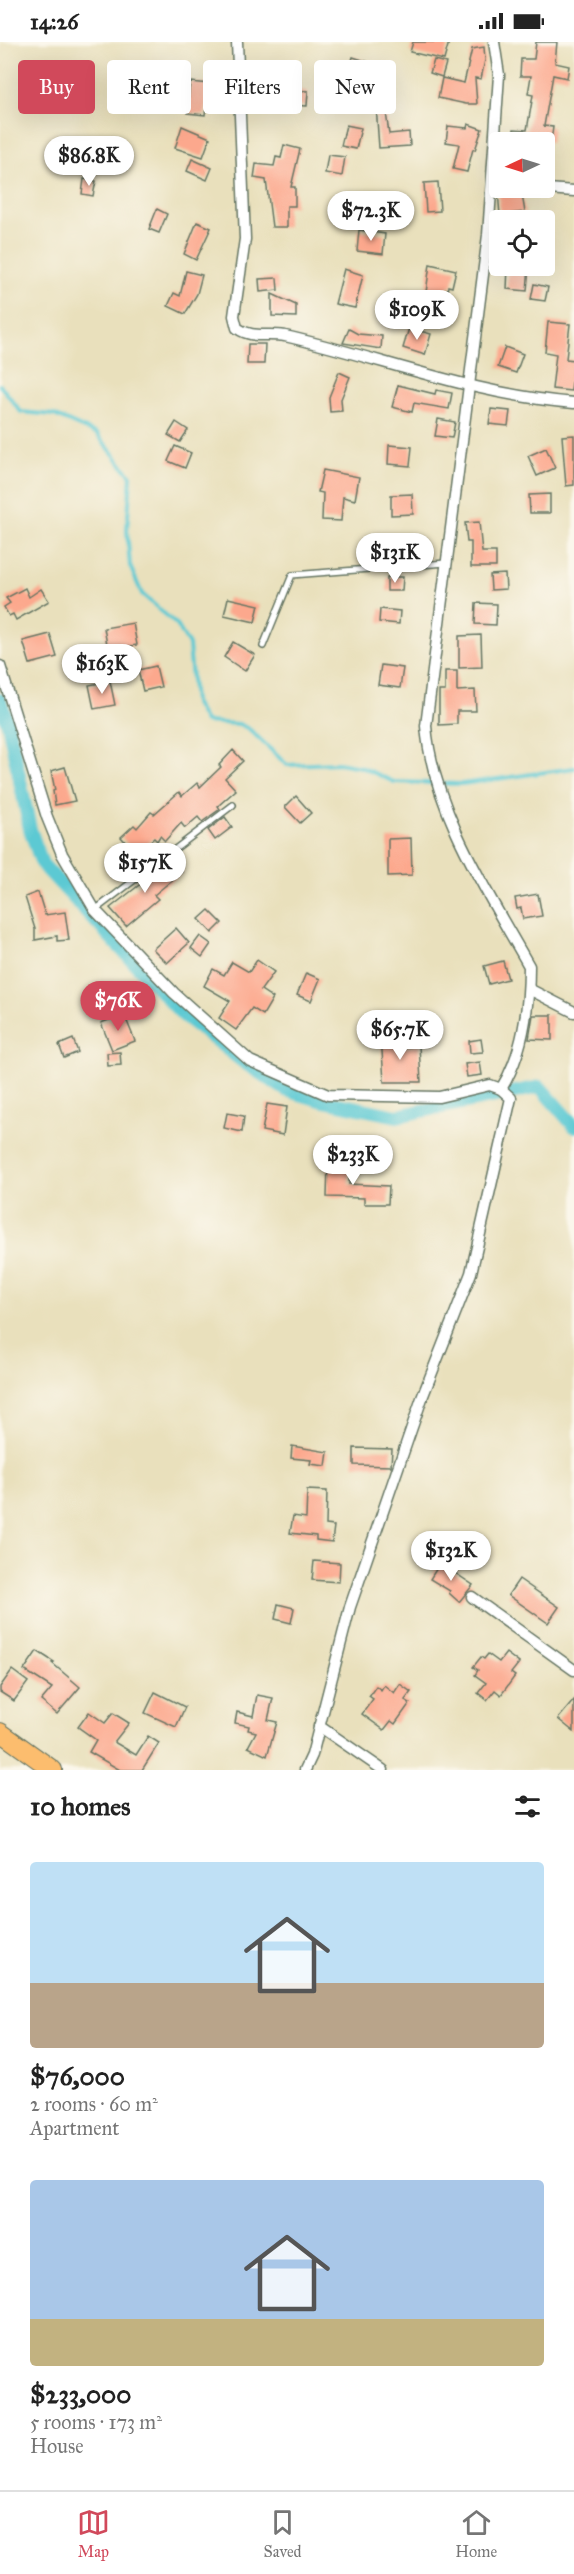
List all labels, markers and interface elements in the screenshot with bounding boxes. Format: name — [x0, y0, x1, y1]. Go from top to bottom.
text: 14:26 — [30, 8, 79, 35]
chip: Buy — [18, 60, 95, 114]
chip: Rent — [107, 60, 191, 114]
chip: Filters — [203, 60, 302, 114]
chip: New — [314, 60, 396, 114]
north arrow — [489, 132, 555, 198]
map controls — [489, 132, 555, 276]
pin: $86.8K — [40, 136, 138, 187]
text: $86.8K — [58, 143, 120, 167]
pin: $72.3K — [322, 191, 420, 242]
text: $72.3K — [341, 198, 401, 222]
button: locate — [489, 210, 555, 276]
pin: $109K — [375, 290, 459, 341]
text: $109K — [389, 297, 445, 321]
pin: $131K — [353, 533, 437, 584]
text: $131K — [370, 540, 420, 564]
pin: $163K — [60, 644, 144, 695]
text: $163K — [76, 651, 128, 675]
pin: $157K — [103, 843, 187, 894]
text: $157K — [118, 850, 172, 874]
pin: $76K — [82, 981, 154, 1032]
text: $76K — [94, 988, 142, 1012]
pin: $65.7K — [351, 1010, 449, 1061]
text: $65.7K — [371, 1017, 429, 1041]
pin: $233K — [311, 1135, 395, 1186]
text: $233K — [327, 1142, 379, 1166]
pin: $132K — [409, 1531, 493, 1582]
text: $132K — [425, 1538, 477, 1562]
text: 10 homes — [30, 1790, 131, 1822]
icon: filters — [511, 1790, 544, 1823]
icon: home — [233, 1901, 341, 2009]
text: $76,000 — [30, 2060, 125, 2092]
text: 2 rooms · 60 m² — [30, 2092, 158, 2116]
text: Apartment — [30, 2116, 119, 2140]
icon: home — [233, 2219, 341, 2327]
text: $233,000 — [30, 2378, 131, 2410]
text: 5 rooms · 173 m² — [30, 2410, 162, 2434]
text: House — [30, 2434, 84, 2458]
tab: Map — [77, 2506, 110, 2561]
tab: Saved — [264, 2506, 302, 2561]
tab: Home — [455, 2506, 497, 2561]

